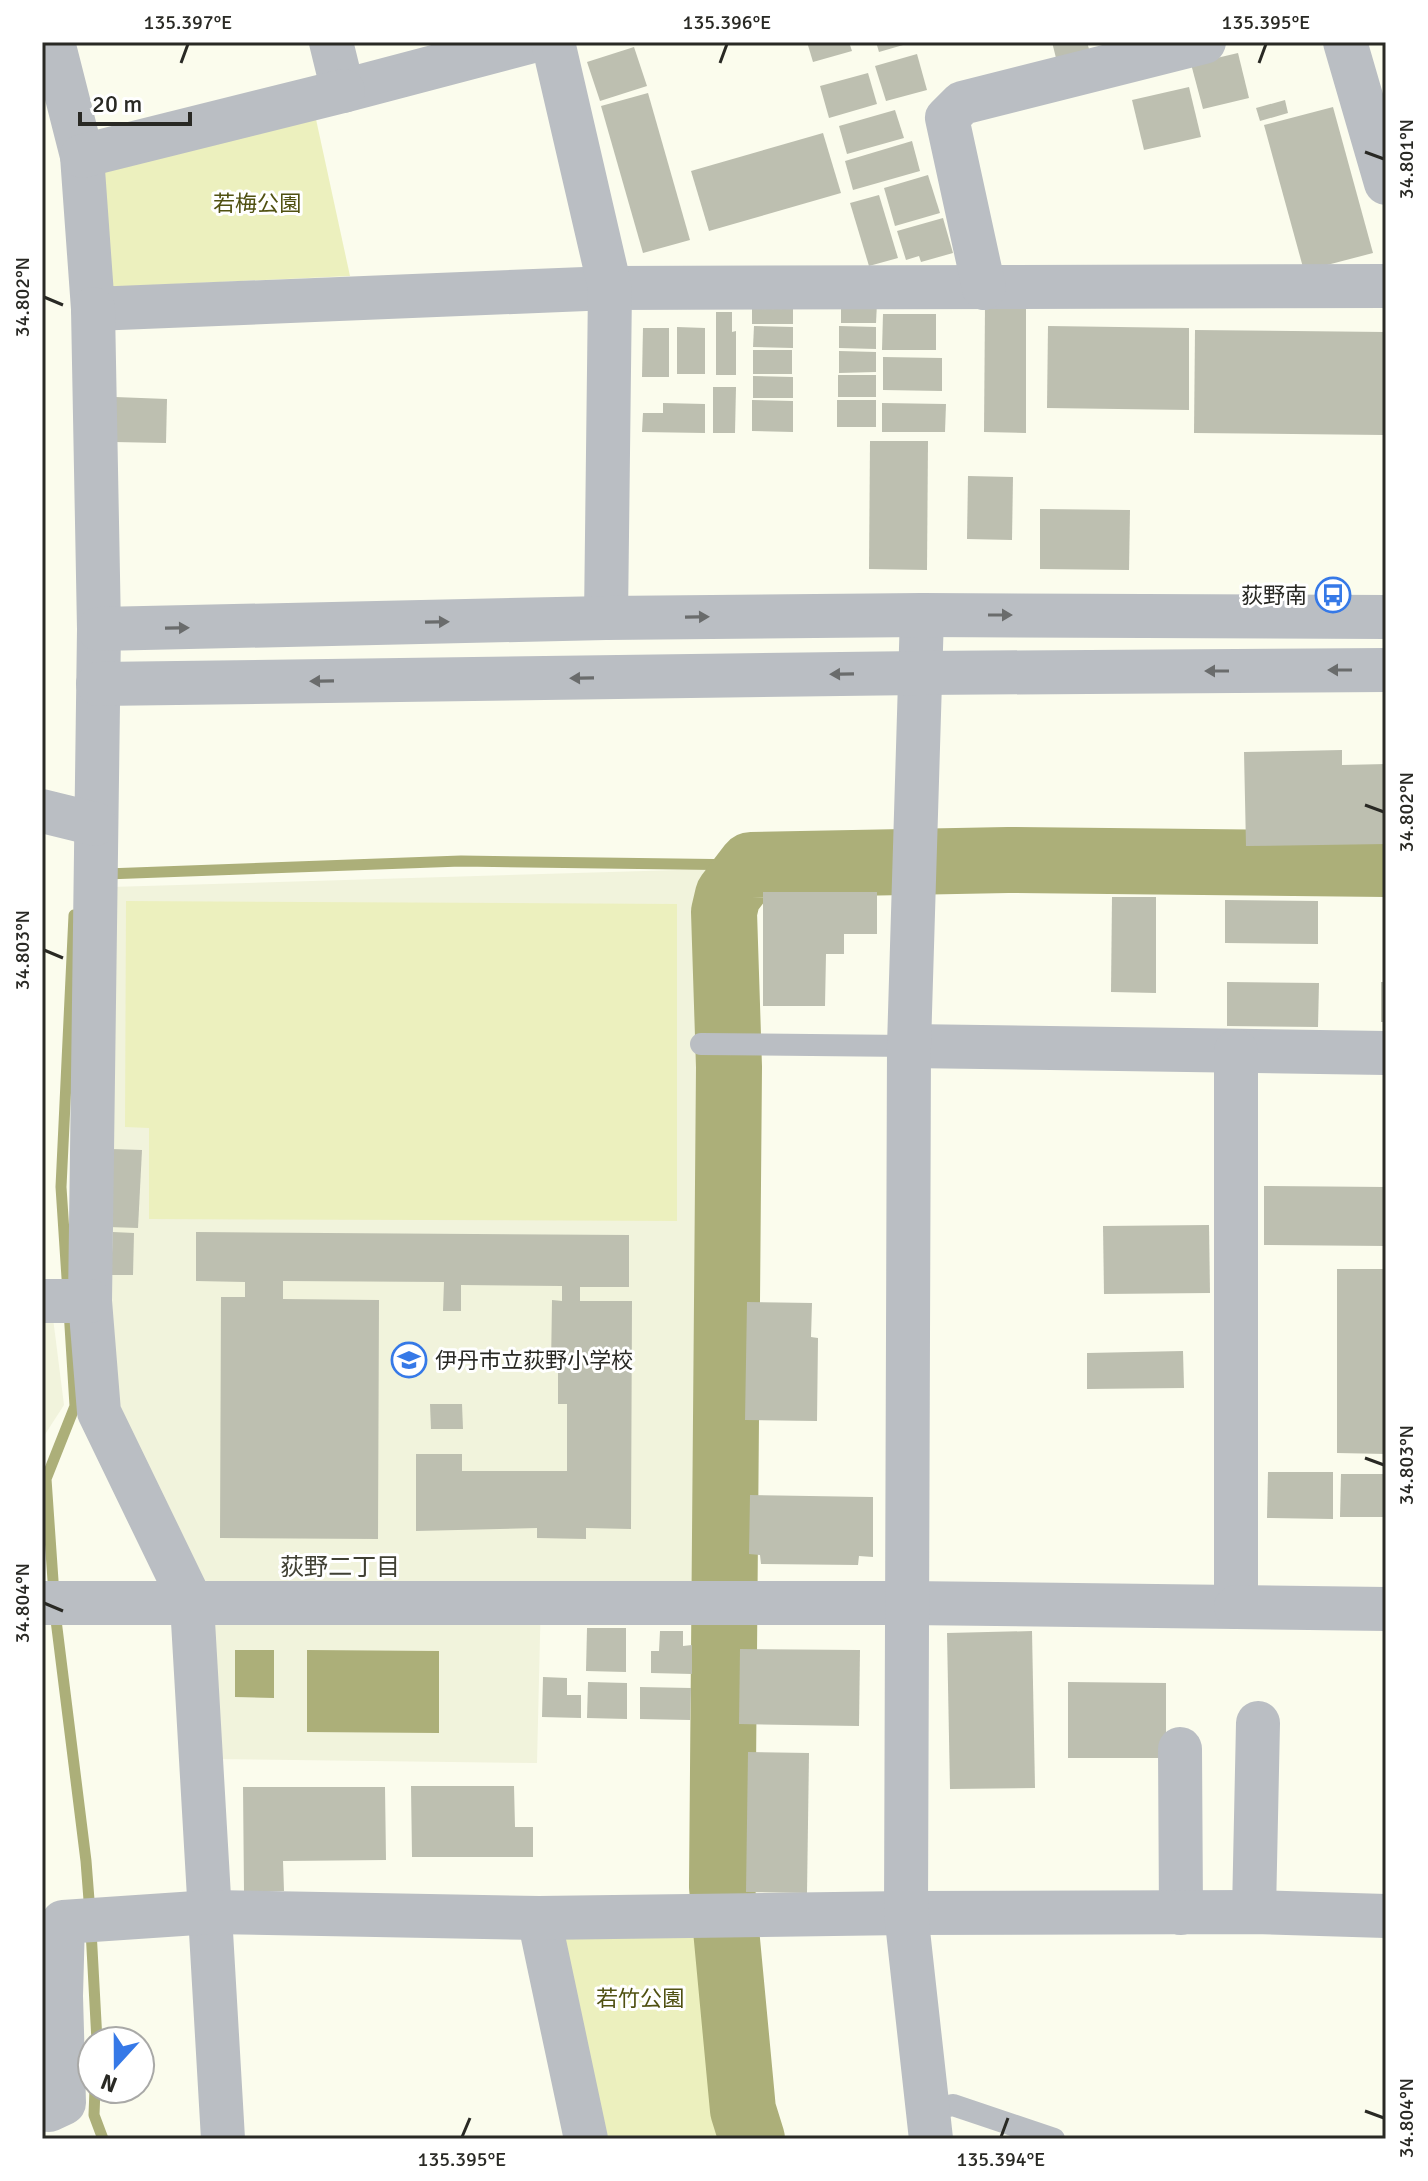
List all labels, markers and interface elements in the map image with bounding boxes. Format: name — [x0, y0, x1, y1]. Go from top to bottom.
text: 135.397°E — [144, 10, 232, 35]
text: 135.396°E — [683, 10, 771, 35]
text: 135.395°E — [1222, 10, 1310, 35]
scale bar — [80, 76, 190, 126]
text: 20 m — [92, 89, 142, 119]
text: 34.801°N — [1394, 119, 1419, 199]
park label: 若梅公園 — [213, 190, 301, 217]
text: 34.802°N — [10, 257, 35, 337]
bus stop icon: 荻野南 — [1314, 576, 1352, 614]
place label: 荻野南 — [1241, 582, 1307, 609]
one-way arrow — [988, 609, 1013, 621]
one-way arrow — [685, 611, 710, 623]
one-way arrow — [425, 615, 450, 628]
one-way arrow — [165, 621, 190, 634]
one-way arrow — [1327, 664, 1352, 676]
one-way arrow — [1204, 665, 1229, 677]
one-way arrow — [829, 668, 854, 680]
one-way arrow — [569, 671, 594, 684]
one-way arrow — [309, 675, 334, 687]
text: 34.802°N — [1394, 772, 1419, 852]
text: 34.803°N — [10, 910, 35, 990]
school or university icon: 伊丹市立荻野小学校 — [390, 1341, 428, 1379]
place label: 伊丹市立荻野小学校 — [435, 1347, 633, 1374]
text: 34.803°N — [1394, 1425, 1419, 1505]
district label: 荻野二丁目 — [280, 1552, 400, 1582]
text: 34.804°N — [10, 1563, 35, 1643]
park label: 若竹公園 — [596, 1985, 684, 2012]
north arrow — [76, 2025, 156, 2105]
text: N — [97, 2068, 121, 2099]
text: 34.804°N — [1394, 2078, 1419, 2158]
text: 135.395°E — [418, 2147, 506, 2172]
text: 135.394°E — [957, 2147, 1045, 2172]

